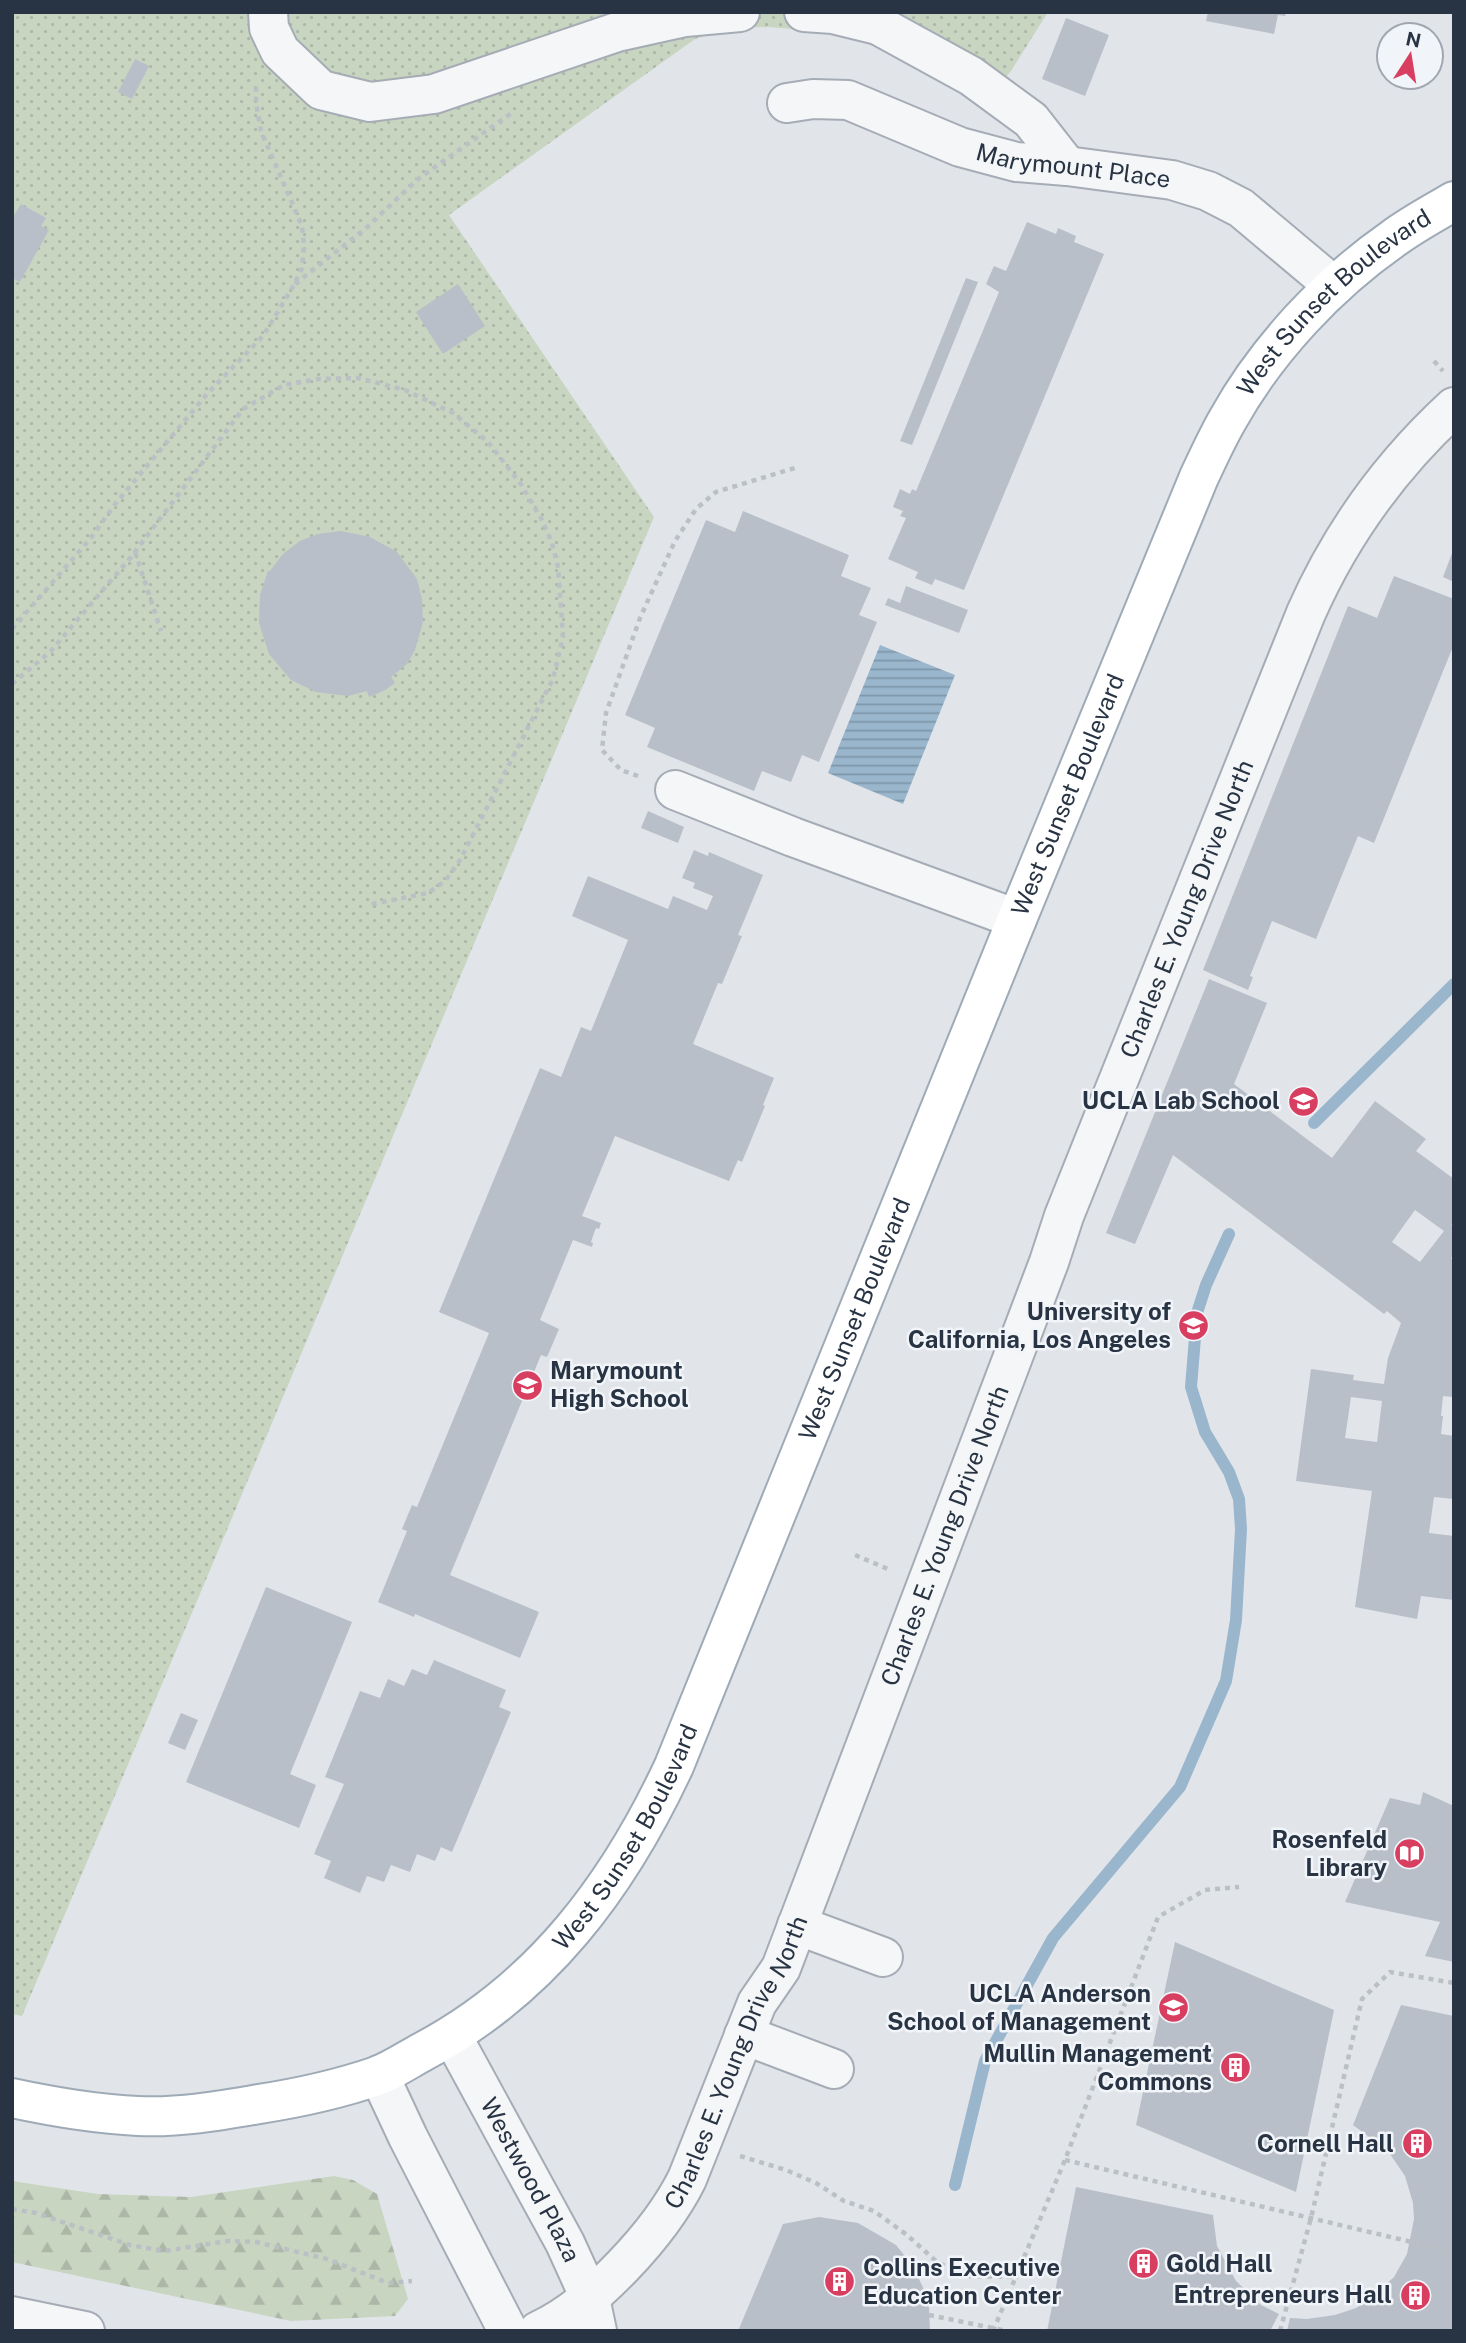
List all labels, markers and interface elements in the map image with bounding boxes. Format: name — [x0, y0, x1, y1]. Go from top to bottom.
north arrow — [1375, 21, 1445, 91]
text: N — [1404, 27, 1423, 52]
street label: Marymount Place — [973, 137, 1172, 193]
street label: West Sunset Boulevard — [1231, 203, 1435, 401]
street label: West Sunset Boulevard — [1005, 669, 1129, 920]
street label: Charles E. Young Drive North — [1114, 756, 1259, 1062]
school or university icon: UCLA Lab School — [1286, 1084, 1320, 1118]
place label: UCLA Lab School — [1082, 1086, 1280, 1114]
street label: West Sunset Boulevard — [792, 1193, 916, 1444]
place label: University of California, Los Angeles — [908, 1297, 1171, 1353]
school or university icon: University of California, Los Angeles — [1177, 1309, 1211, 1343]
place label: Marymount High School — [550, 1356, 689, 1412]
school or university icon: Marymount High School — [510, 1368, 544, 1402]
street label: Charles E. Young Drive North — [874, 1381, 1014, 1689]
street label: West Sunset Boulevard — [546, 1720, 702, 1955]
place label: Rosenfeld Library — [1271, 1825, 1387, 1881]
library icon: Rosenfeld Library — [1393, 1837, 1427, 1871]
street label: Charles E. Young Drive North — [658, 1912, 813, 2214]
place label: UCLA Anderson School of Management — [887, 1979, 1151, 2035]
school or university icon: UCLA Anderson School of Management — [1157, 1991, 1191, 2025]
place label: Mullin Management Commons — [983, 2039, 1212, 2095]
building icon: Mullin Management Commons — [1218, 2051, 1252, 2085]
street label: Westwood Plaza — [475, 2092, 587, 2266]
building icon: Cornell Hall — [1400, 2127, 1434, 2161]
place label: Cornell Hall — [1257, 2129, 1394, 2157]
building icon: Gold Hall — [1126, 2247, 1160, 2281]
place label: Gold Hall — [1166, 2249, 1273, 2277]
place label: Collins Executive Education Center — [863, 2253, 1061, 2309]
building icon: Collins Executive Education Center — [823, 2265, 857, 2299]
building icon: Entrepreneurs Hall — [1398, 2278, 1432, 2312]
place label: Entrepreneurs Hall — [1174, 2280, 1392, 2308]

